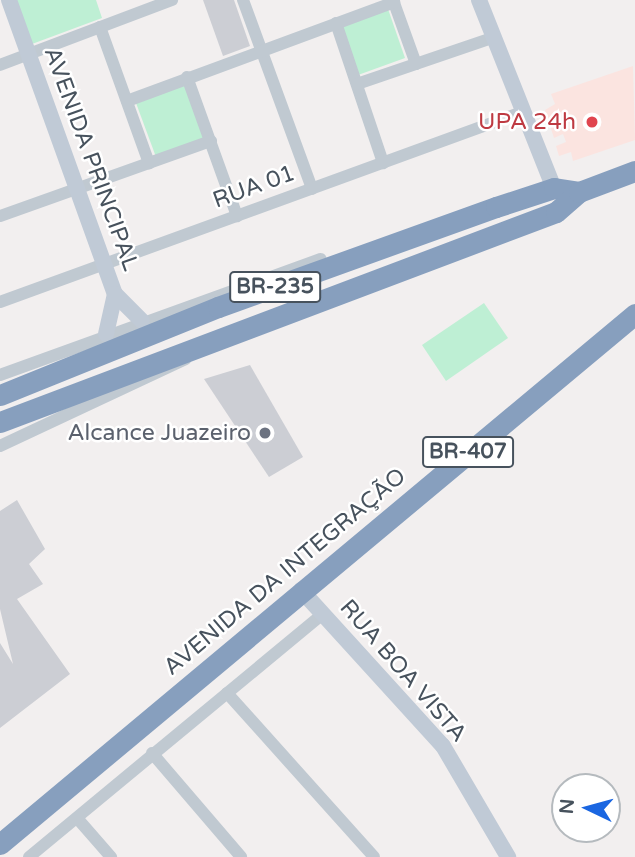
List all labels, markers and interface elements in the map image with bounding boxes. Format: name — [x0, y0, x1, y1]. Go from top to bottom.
street label: AVENIDA PRINCIPAL — [38, 43, 144, 275]
place label: UPA 24h — [478, 108, 576, 136]
marker: UPA 24h — [582, 112, 602, 132]
street label: RUA 01 — [209, 159, 299, 215]
road number: BR-235 — [228, 270, 322, 304]
place label: Alcance Juazeiro — [68, 419, 251, 447]
marker: Alcance Juazeiro — [257, 425, 273, 441]
road number: BR-407 — [421, 434, 515, 470]
street label: AVENIDA DA INTEGRAÇÃO — [158, 463, 412, 681]
street label: RUA BOA VISTA — [334, 594, 472, 748]
north arrow — [551, 773, 621, 843]
text: N — [555, 798, 579, 815]

